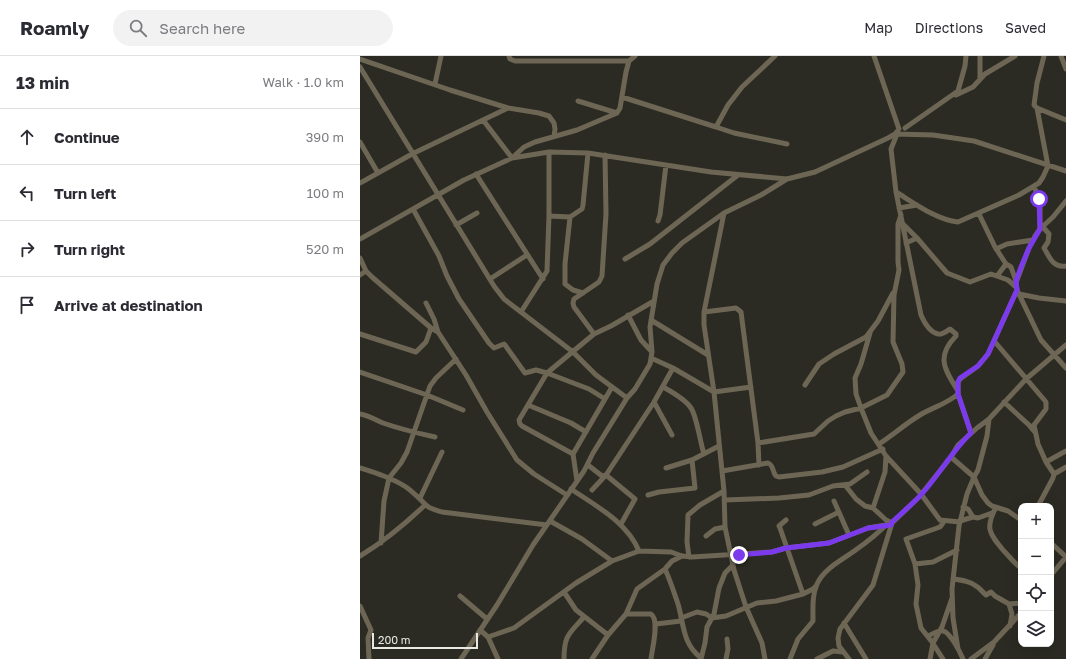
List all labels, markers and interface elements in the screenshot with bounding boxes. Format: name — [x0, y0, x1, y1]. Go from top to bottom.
search box — [113, 10, 393, 46]
text: Roamly — [20, 16, 89, 39]
icon: search — [127, 17, 149, 39]
text: Search here — [159, 19, 245, 37]
text: Map — [864, 19, 893, 36]
text: Directions — [915, 19, 983, 36]
text: Saved — [1005, 19, 1046, 36]
text: 13 min — [16, 72, 69, 93]
text: Walk · 1.0 km — [262, 74, 344, 90]
icon: ahead — [16, 126, 38, 148]
text: Continue — [54, 128, 120, 146]
text: 390 m — [306, 129, 344, 145]
icon: left — [16, 182, 38, 204]
text: Turn left — [54, 184, 116, 202]
text: 100 m — [307, 185, 344, 201]
route start — [1030, 190, 1048, 208]
icon: right — [16, 238, 38, 260]
text: Turn right — [54, 240, 125, 258]
text: 520 m — [306, 241, 344, 257]
icon: arrive — [16, 294, 38, 316]
text: Arrive at destination — [54, 296, 203, 314]
map controls — [1018, 503, 1054, 647]
button: + — [1018, 503, 1054, 539]
button: − — [1018, 539, 1054, 575]
route end — [730, 546, 748, 564]
button: locate — [1018, 575, 1054, 611]
button: layers — [1018, 611, 1054, 647]
scale bar — [372, 631, 478, 650]
text: 200 m — [378, 633, 411, 646]

